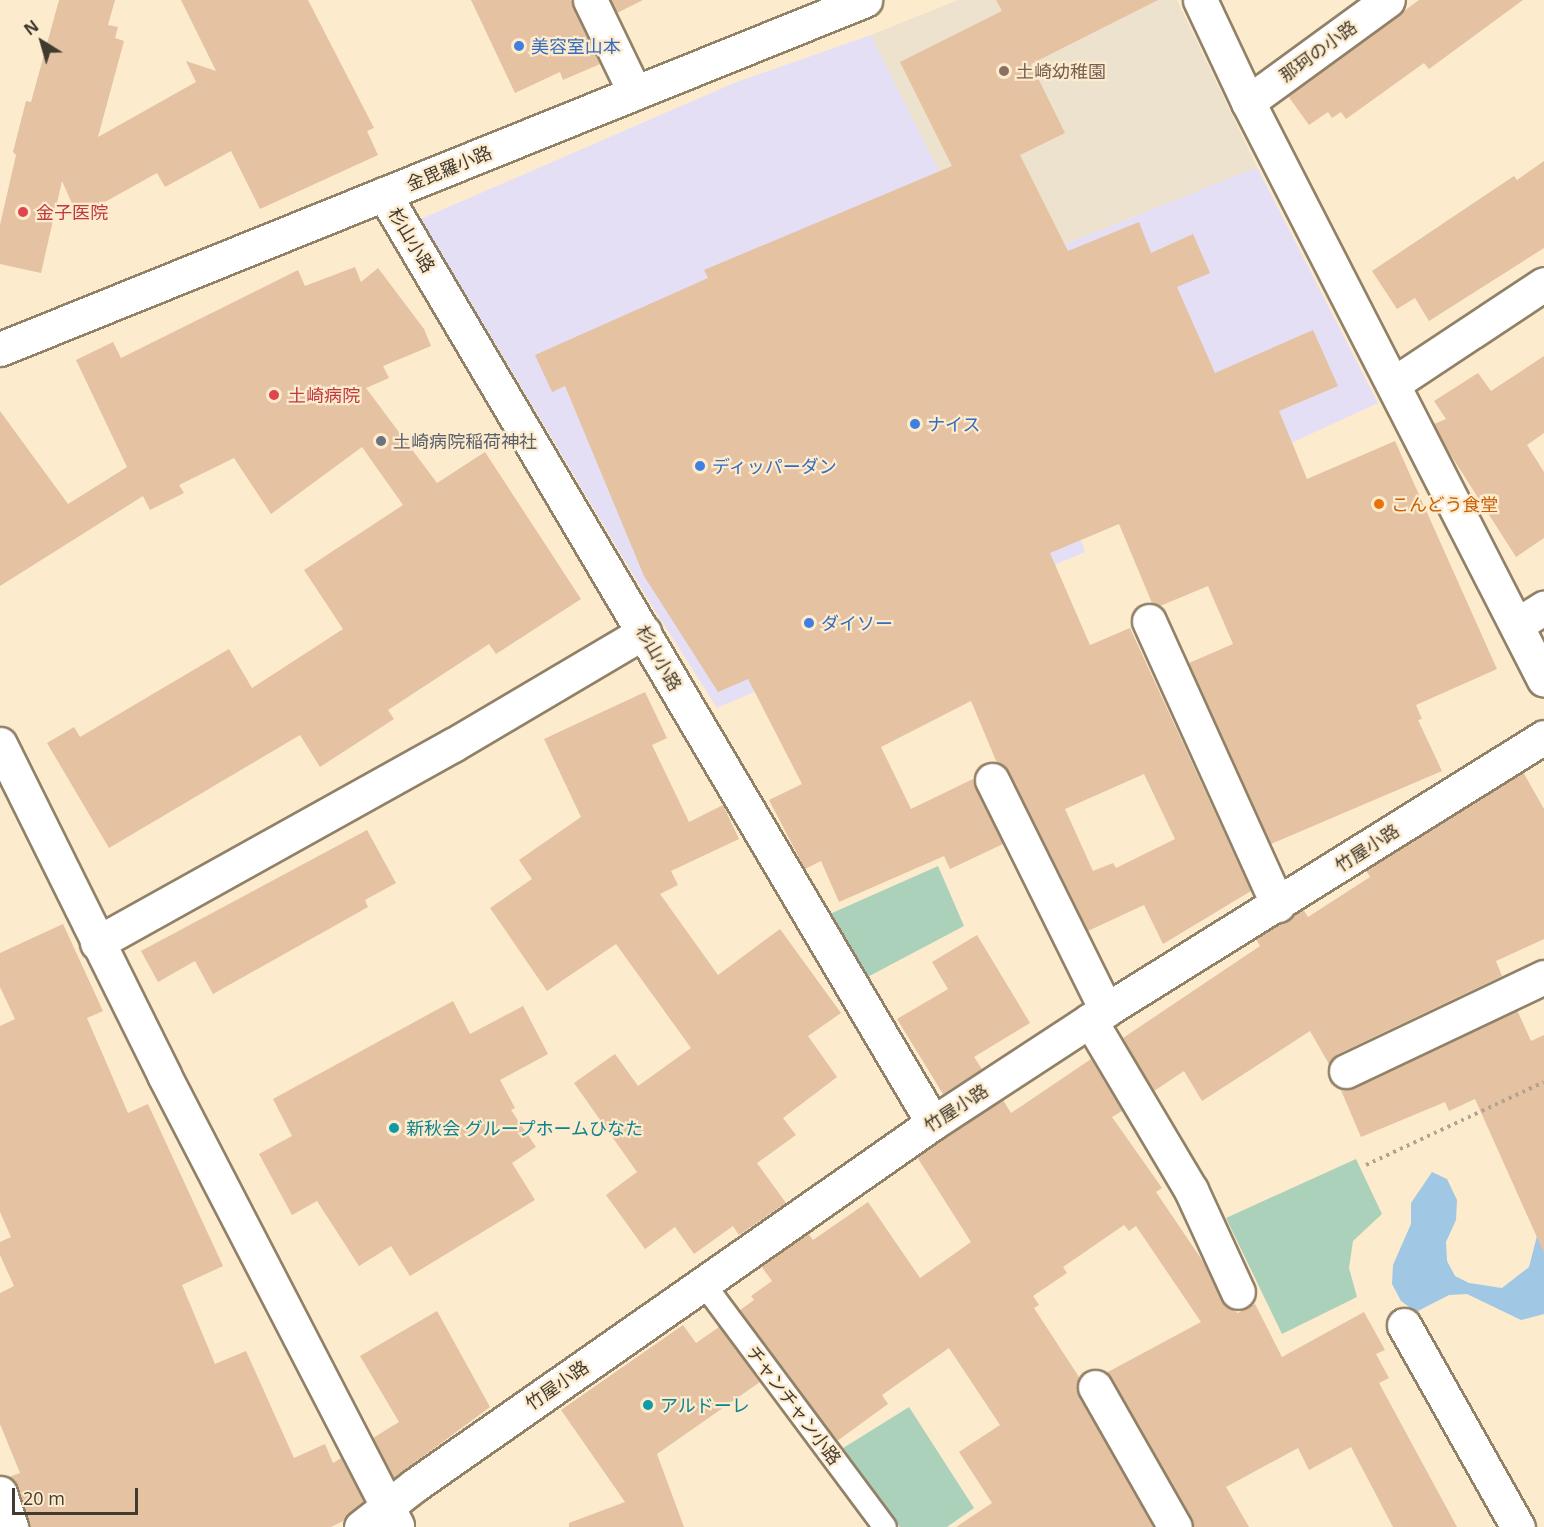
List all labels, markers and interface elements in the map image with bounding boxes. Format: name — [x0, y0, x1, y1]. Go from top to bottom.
north arrow — [12, 12, 72, 72]
text: N — [19, 15, 43, 40]
street label: 那珂の小路 — [1275, 16, 1361, 86]
place label: 美容室山本 — [531, 35, 621, 57]
marker: 美容室山本 — [512, 39, 526, 53]
place label: 土崎幼稚園 — [1016, 60, 1106, 82]
marker: 土崎幼稚園 — [997, 64, 1011, 78]
street label: 金毘羅小路 — [403, 141, 495, 195]
place label: 金子医院 — [36, 201, 108, 223]
marker: 金子医院 — [14, 203, 32, 221]
street label: 杉山小路 — [384, 204, 440, 276]
place label: 土崎病院 — [288, 384, 360, 406]
marker: 土崎病院 — [265, 386, 283, 404]
place label: ナイス — [927, 413, 981, 435]
marker: ナイス — [908, 417, 922, 431]
place label: 土崎病院稲荷神社 — [393, 430, 537, 452]
marker: 土崎病院稲荷神社 — [374, 434, 388, 448]
place label: ディッパーダン — [712, 455, 838, 477]
marker: ディッパーダン — [693, 459, 707, 473]
place label: こんどう食堂 — [1391, 493, 1499, 515]
marker: こんどう食堂 — [1372, 497, 1386, 511]
place label: ダイソー — [821, 612, 893, 634]
marker: ダイソー — [802, 616, 816, 630]
street label: 杉山小路 — [632, 621, 686, 695]
street label: 竹屋小路 — [1331, 819, 1403, 877]
street label: 竹屋小路 — [920, 1079, 992, 1137]
place label: 新秋会 グループホームひなた — [406, 1117, 645, 1139]
marker: 新秋会 グループホームひなた — [387, 1121, 401, 1135]
street label: チャンチャン小路 — [742, 1341, 846, 1469]
street label: 竹屋小路 — [521, 1356, 593, 1414]
place label: アルドーレ — [660, 1394, 750, 1416]
marker: アルドーレ — [641, 1398, 655, 1412]
scale bar — [15, 1476, 141, 1514]
text: 20 m — [23, 1486, 65, 1510]

